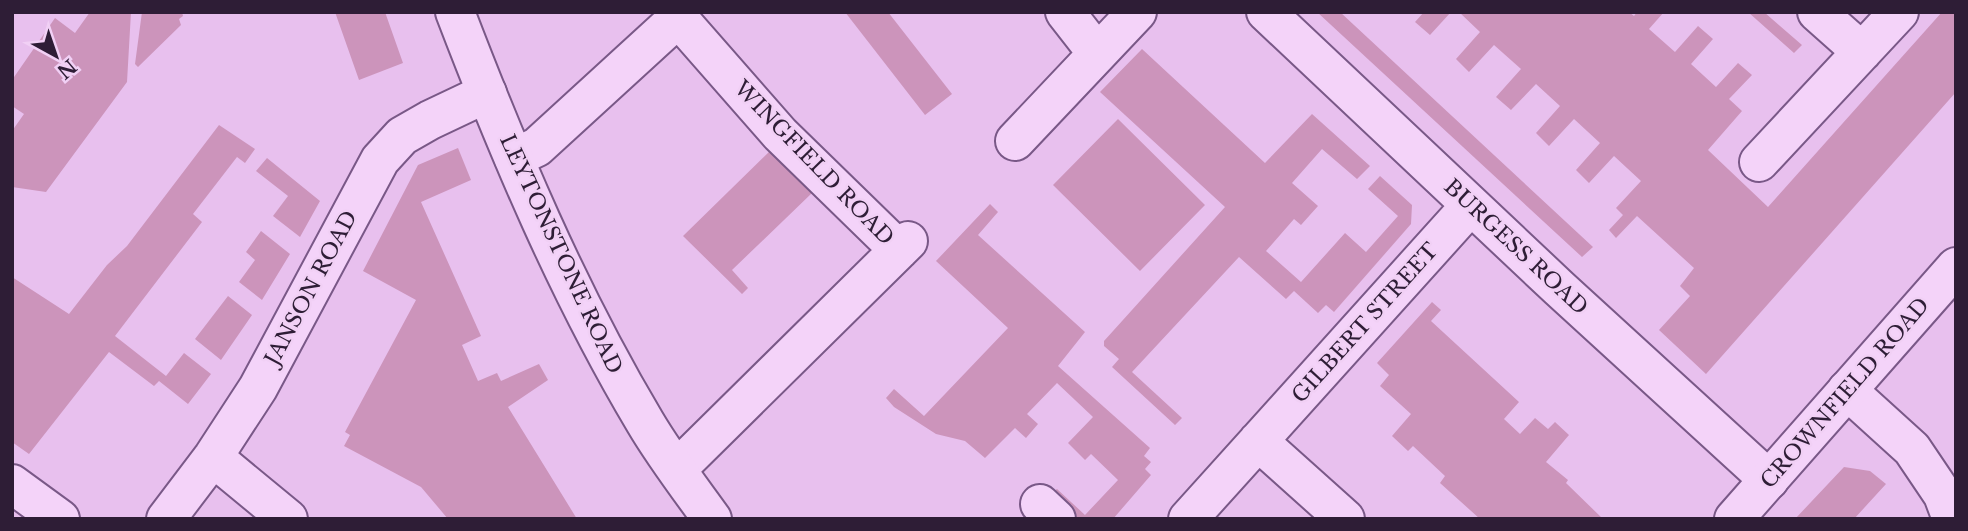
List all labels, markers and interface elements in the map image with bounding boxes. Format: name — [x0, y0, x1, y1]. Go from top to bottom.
north arrow — [21, 21, 91, 91]
text: N — [52, 54, 81, 83]
street label: WINGFIELD ROAD — [728, 75, 899, 251]
street label: LEYTONSTONE ROAD — [494, 130, 628, 378]
street label: BURGESS ROAD — [1439, 174, 1593, 320]
street label: JANSON ROAD — [258, 206, 363, 372]
street label: GILBERT STREET — [1286, 238, 1444, 408]
street label: CROWNFIELD ROAD — [1755, 292, 1935, 494]

